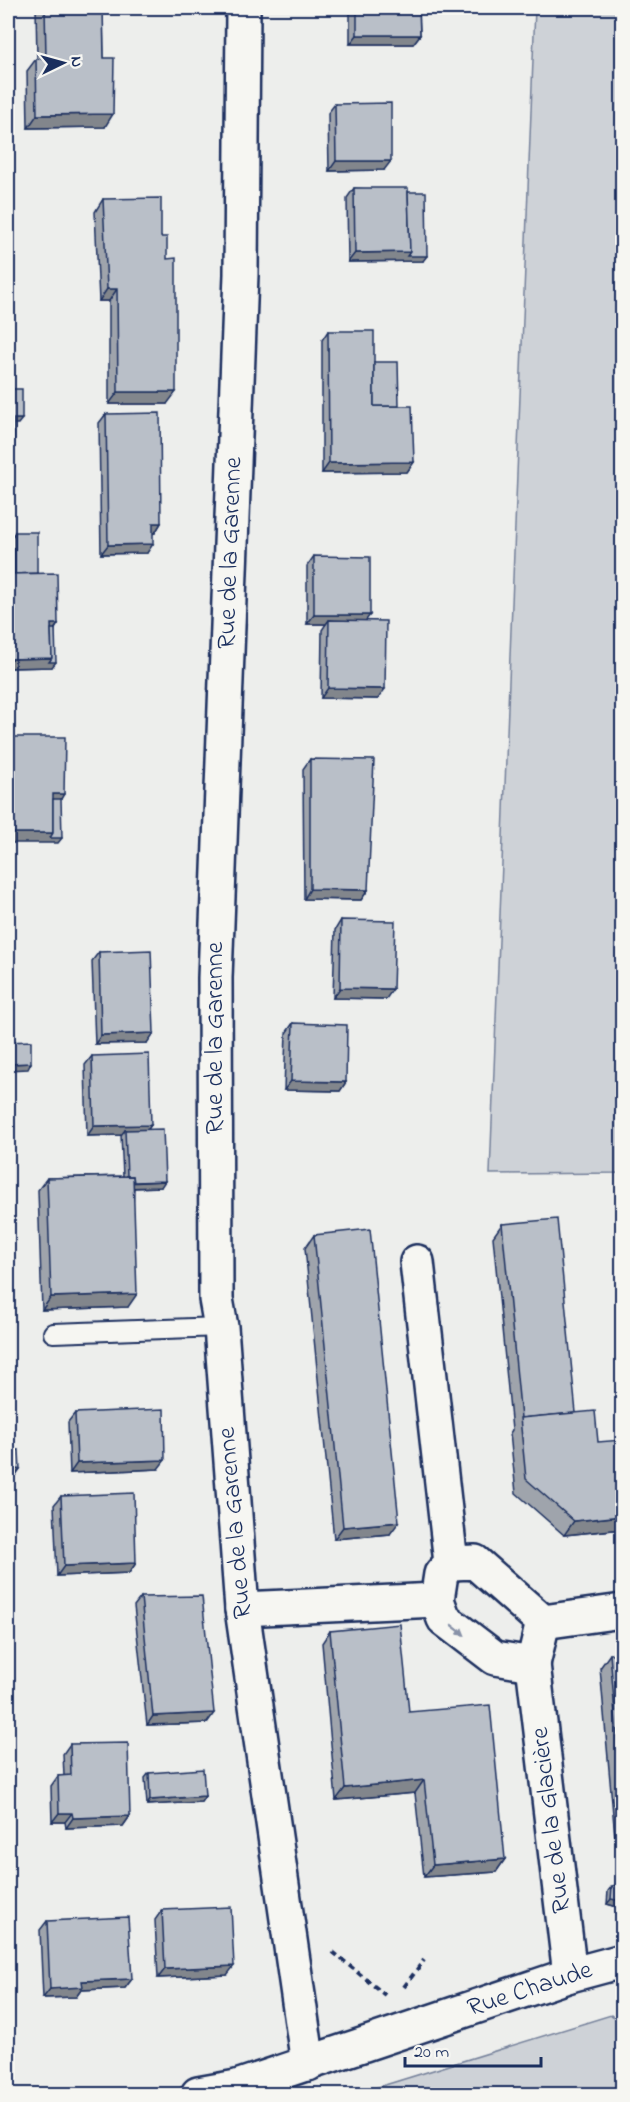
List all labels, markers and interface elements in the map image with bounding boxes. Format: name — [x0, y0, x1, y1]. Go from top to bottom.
north arrow — [33, 33, 93, 93]
text: N — [64, 55, 88, 68]
street label: Rue de la Garenne — [209, 456, 253, 650]
street label: Rue de la Garenne — [197, 941, 235, 1134]
street label: Rue de la Garenne — [209, 1425, 263, 1620]
one-way arrow — [451, 1623, 466, 1635]
street label: Rue de la Glacière — [522, 1724, 582, 1915]
street label: Rue Chaude — [463, 1952, 598, 2028]
scale bar — [405, 2030, 542, 2068]
text: 20 m — [414, 2040, 449, 2066]

